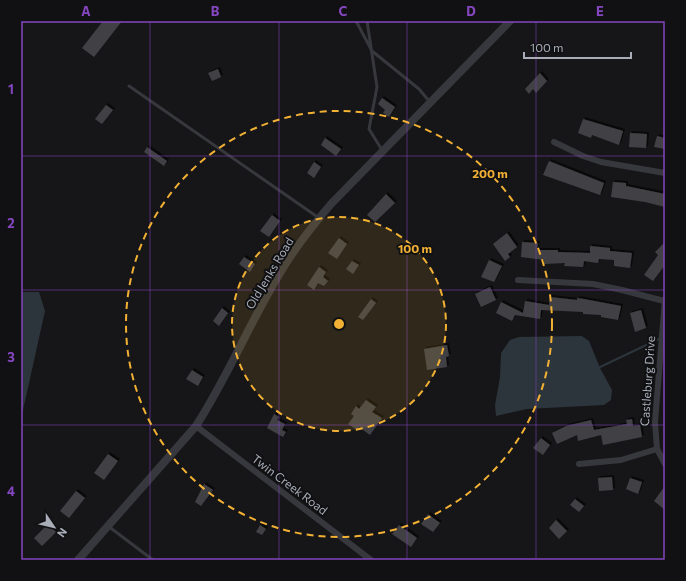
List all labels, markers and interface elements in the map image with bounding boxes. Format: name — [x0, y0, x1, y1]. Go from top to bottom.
text: A — [81, 3, 91, 19]
text: B — [211, 3, 220, 19]
text: C — [339, 3, 348, 19]
text: D — [466, 3, 476, 19]
text: E — [596, 3, 604, 19]
scale bar — [524, 34, 631, 60]
text: 100 m — [530, 40, 564, 54]
text: 1 — [8, 81, 14, 97]
text: 200 m — [472, 166, 508, 180]
text: 2 — [7, 215, 15, 231]
street label: Old Jenks Road — [242, 235, 297, 312]
text: 100 m — [398, 241, 432, 255]
centre of rings — [332, 317, 346, 331]
street label: Castleburg Drive — [637, 335, 657, 427]
text: 3 — [7, 349, 15, 365]
street label: Twin Creek Road — [249, 451, 331, 517]
text: 4 — [7, 483, 15, 499]
north arrow — [34, 507, 74, 547]
text: N — [55, 526, 70, 540]

